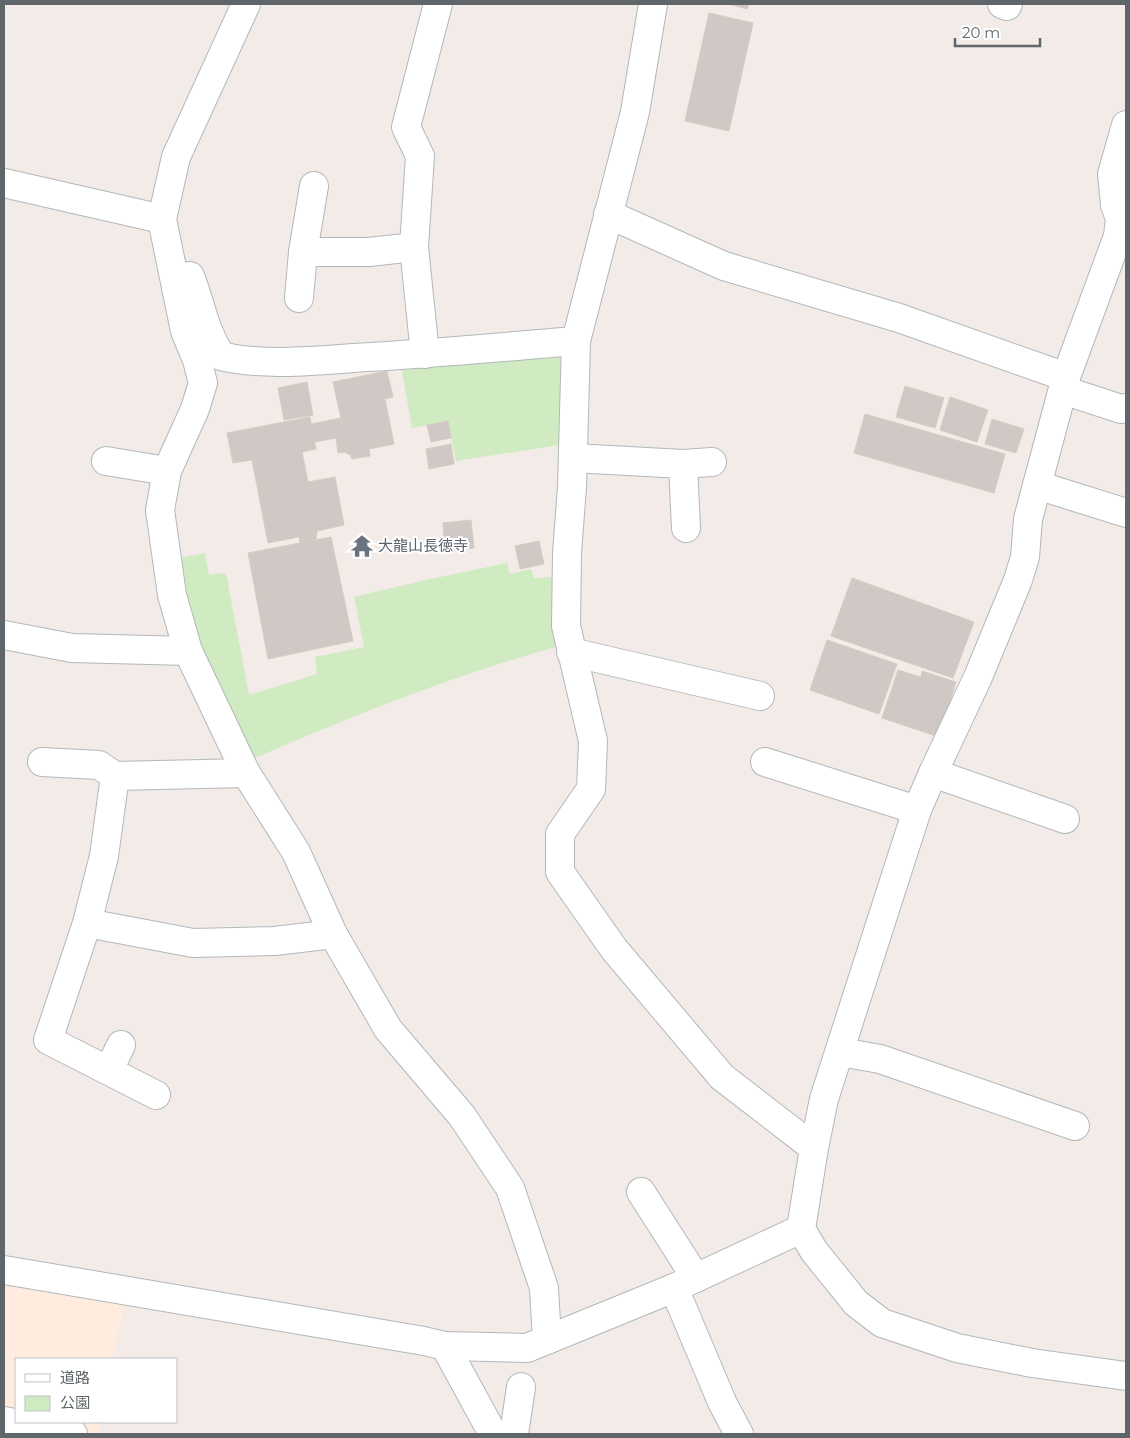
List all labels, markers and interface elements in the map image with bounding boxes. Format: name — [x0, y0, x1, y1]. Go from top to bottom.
scale bar — [955, 15, 1040, 47]
text: 20 m — [962, 23, 1000, 42]
temple icon: 大龍山長徳寺 — [349, 533, 375, 559]
place label: 大龍山長徳寺 — [378, 536, 468, 555]
legend — [15, 1358, 178, 1423]
text: 道路 — [60, 1368, 90, 1387]
text: 公園 — [60, 1393, 90, 1412]

